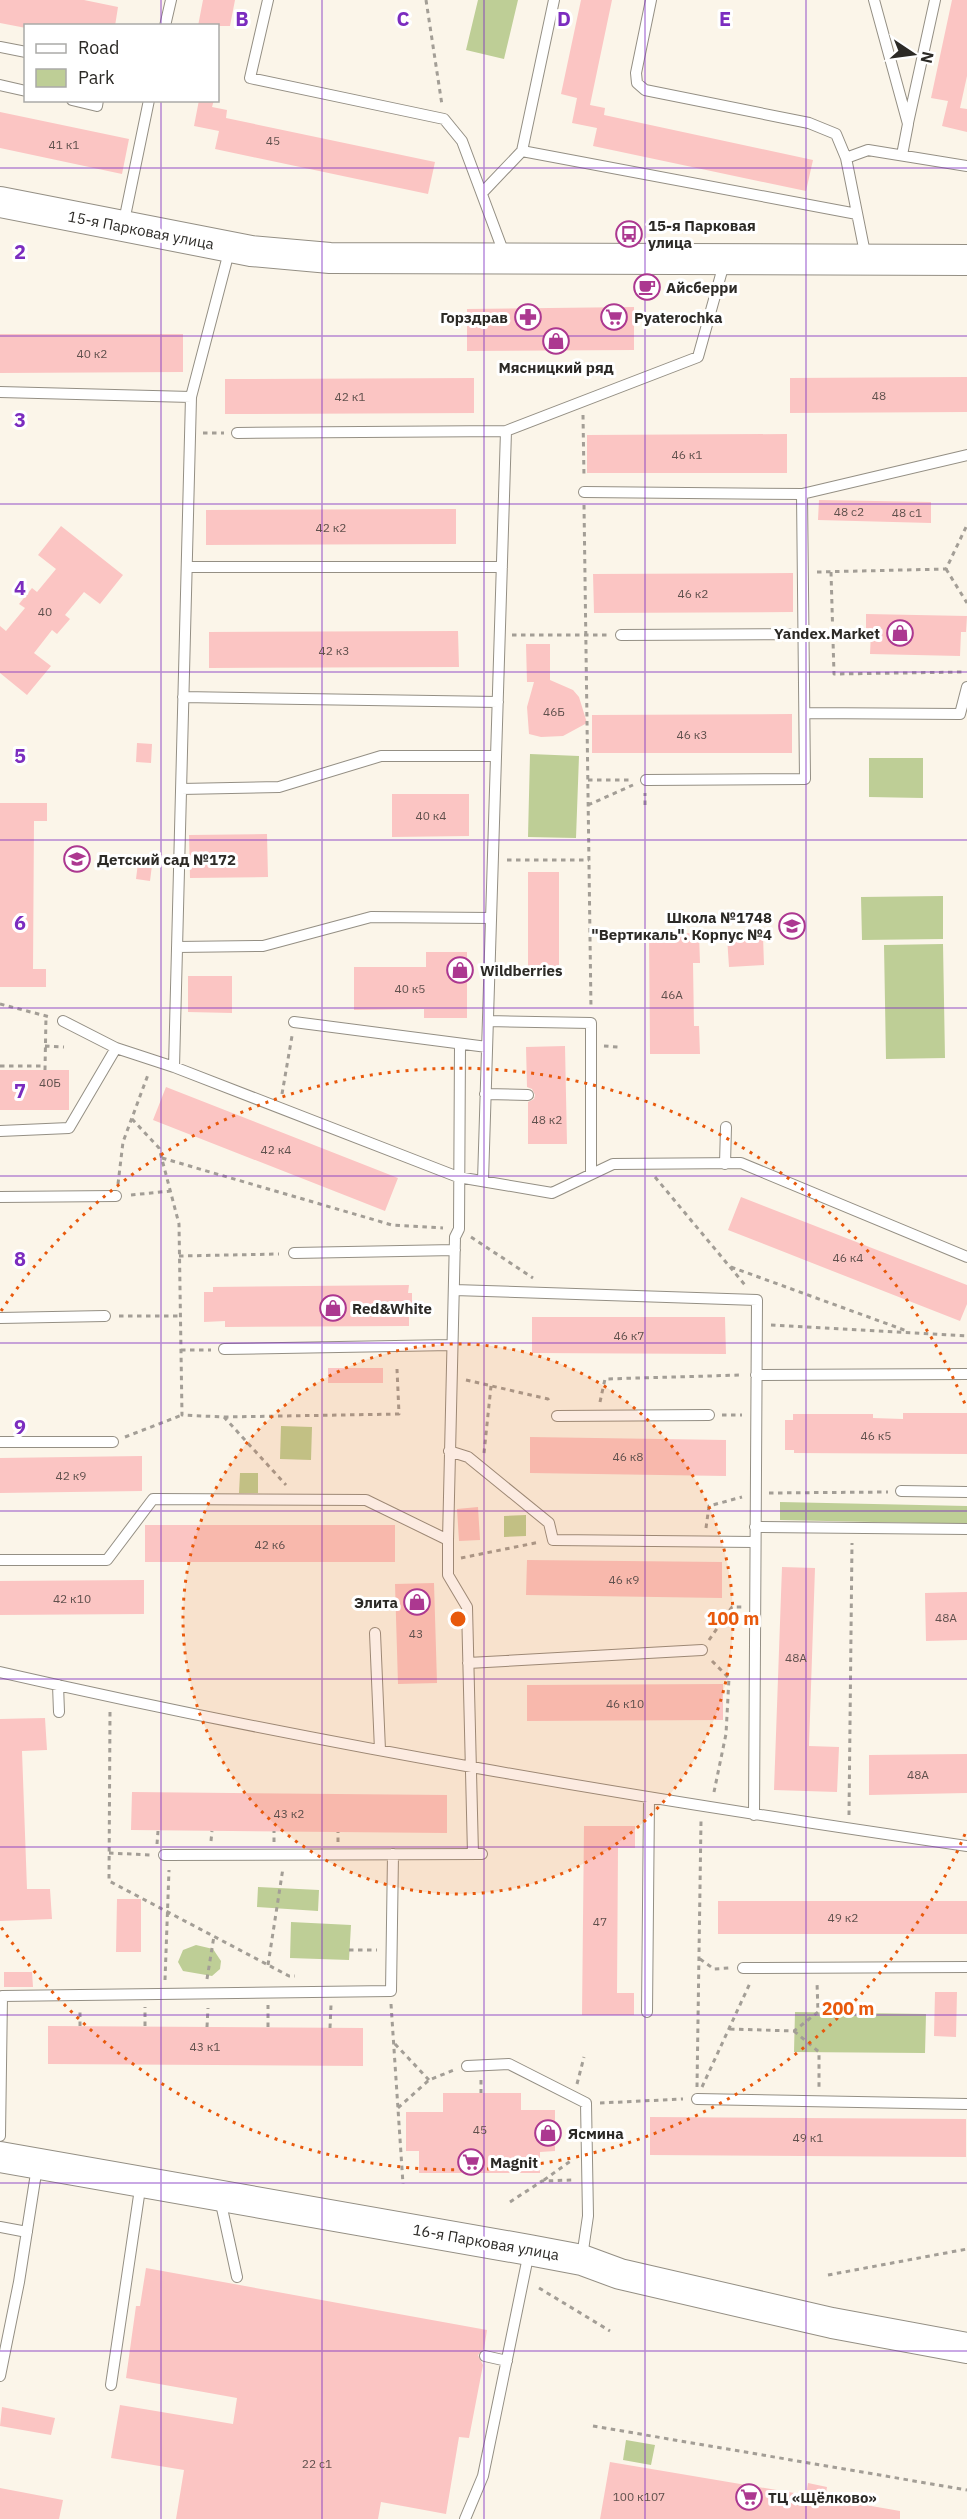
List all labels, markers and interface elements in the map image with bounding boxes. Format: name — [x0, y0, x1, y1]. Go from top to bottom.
text: B — [235, 5, 249, 32]
text: C — [396, 5, 410, 32]
text: D — [557, 5, 571, 32]
text: E — [719, 5, 731, 32]
legend — [24, 24, 219, 102]
north arrow — [883, 24, 943, 84]
text: Road — [78, 36, 119, 59]
text: N — [917, 49, 939, 65]
text: Park — [78, 66, 115, 89]
house number: 45 — [266, 133, 280, 148]
house number: 41 к1 — [48, 137, 80, 152]
street label: 15-я Парковая улица — [66, 207, 216, 253]
place label: 15-я Парковая улица — [648, 216, 756, 252]
bus stop icon: 15-я Парковая улица — [614, 219, 644, 249]
text: 2 — [14, 238, 26, 265]
cafe icon: Айсберри — [632, 272, 662, 302]
place label: Айсберри — [666, 278, 738, 297]
pharmacy icon: Горздрав — [513, 302, 543, 332]
supermarket icon: Pyaterochka — [599, 302, 629, 332]
place label: Горздрав — [440, 308, 508, 327]
place label: Pyaterochka — [634, 308, 723, 327]
shop icon: Мясницкий ряд — [541, 326, 571, 356]
house number: 40 к2 — [76, 346, 108, 361]
place label: Мясницкий ряд — [498, 358, 614, 377]
house number: 48 — [872, 388, 886, 403]
house number: 42 к1 — [334, 389, 366, 404]
text: 3 — [14, 406, 26, 433]
house number: 46 к1 — [671, 447, 703, 462]
house number: 48 c2 — [834, 504, 864, 519]
house number: 48 c1 — [892, 505, 922, 520]
house number: 42 к2 — [315, 520, 347, 535]
text: 4 — [14, 574, 26, 601]
house number: 46 к2 — [677, 586, 709, 601]
house number: 40 — [38, 604, 52, 619]
shop icon: Yandex.Market — [885, 618, 915, 648]
place label: Yandex.Market — [774, 624, 880, 643]
house number: 42 к3 — [318, 643, 350, 658]
house number: 46Б — [543, 704, 565, 719]
house number: 46 к3 — [676, 727, 708, 742]
text: 5 — [14, 742, 26, 769]
house number: 40 к4 — [415, 808, 447, 823]
school or university icon: Детский сад №172 — [62, 844, 92, 874]
place label: Детский сад №172 — [97, 850, 236, 869]
place label: Школа №1748 "Вертикаль". Корпус №4 — [591, 908, 772, 944]
text: 6 — [14, 909, 26, 936]
school or university icon: Школа №1748 "Вертикаль". Корпус №4 — [777, 911, 807, 941]
shop icon: Wildberries — [445, 955, 475, 985]
place label: Wildberries — [480, 961, 563, 980]
house number: 40 к5 — [394, 981, 426, 996]
house number: 46А — [661, 987, 683, 1002]
house number: 40Б — [39, 1075, 61, 1090]
text: 7 — [14, 1077, 26, 1104]
house number: 48 к2 — [531, 1112, 563, 1127]
house number: 42 к4 — [260, 1142, 292, 1157]
text: 8 — [14, 1245, 26, 1272]
house number: 46 к4 — [832, 1250, 864, 1265]
shop icon: Red&White — [318, 1293, 348, 1323]
place label: Red&White — [352, 1299, 432, 1318]
house number: 46 к7 — [613, 1328, 645, 1343]
text: 9 — [14, 1413, 26, 1440]
house number: 46 к5 — [860, 1428, 892, 1443]
house number: 46 к8 — [612, 1449, 644, 1464]
house number: 42 к9 — [55, 1468, 87, 1483]
house number: 42 к6 — [254, 1537, 286, 1552]
house number: 46 к9 — [608, 1572, 640, 1587]
shop icon: Элита — [402, 1587, 432, 1617]
house number: 42 к10 — [53, 1591, 91, 1606]
place label: Элита — [354, 1593, 398, 1612]
text: 100 m — [707, 1607, 759, 1630]
centre of rings — [448, 1609, 468, 1629]
house number: 48А — [935, 1610, 957, 1625]
house number: 43 — [409, 1626, 423, 1641]
house number: 48А — [785, 1650, 807, 1665]
house number: 46 к10 — [606, 1696, 644, 1711]
house number: 48А — [907, 1767, 929, 1782]
house number: 43 к2 — [273, 1806, 305, 1821]
house number: 49 к2 — [827, 1910, 859, 1925]
house number: 47 — [593, 1914, 607, 1929]
text: 200 m — [822, 1997, 874, 2020]
house number: 43 к1 — [189, 2039, 221, 2054]
shop icon: Ясмина — [533, 2118, 563, 2148]
house number: 45 — [473, 2122, 487, 2137]
place label: Ясмина — [568, 2124, 624, 2143]
house number: 49 к1 — [792, 2130, 824, 2145]
supermarket icon: Magnit — [456, 2147, 486, 2177]
place label: Magnit — [490, 2153, 538, 2172]
street label: 16-я Парковая улица — [411, 2220, 561, 2264]
house number: 22 с1 — [302, 2456, 332, 2471]
supermarket icon: ТЦ «Щёлково» — [734, 2482, 764, 2512]
place label: ТЦ «Щёлково» — [768, 2488, 877, 2507]
house number: 100 к107 — [613, 2489, 665, 2504]

